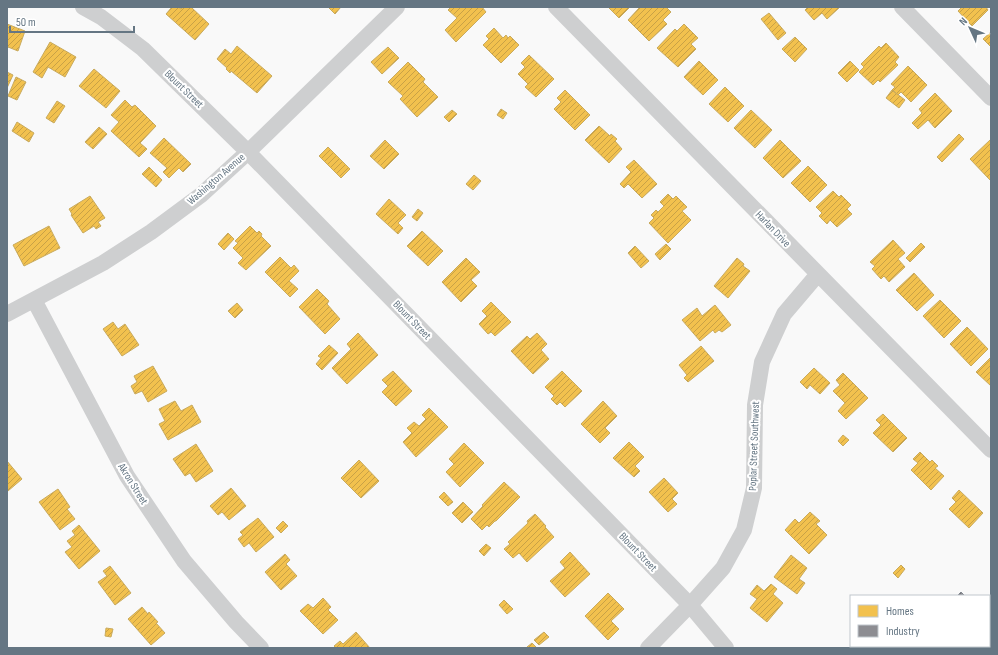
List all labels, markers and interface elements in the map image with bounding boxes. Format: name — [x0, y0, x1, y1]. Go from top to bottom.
scale bar — [10, 8, 134, 34]
north arrow — [950, 8, 990, 48]
text: 50 m — [16, 15, 36, 30]
text: N — [956, 15, 970, 28]
street label: Blount Street — [162, 67, 207, 111]
street label: Washington Avenue — [185, 150, 247, 208]
street label: Harlan Drive — [753, 208, 793, 250]
street label: Blount Street — [390, 298, 434, 343]
street label: Poplar Street Southwest — [746, 400, 762, 491]
street label: Akron Street — [115, 460, 151, 508]
street label: Blount Street — [616, 530, 660, 575]
legend — [850, 595, 990, 647]
text: Homes — [886, 604, 914, 619]
text: Industry — [886, 624, 920, 639]

